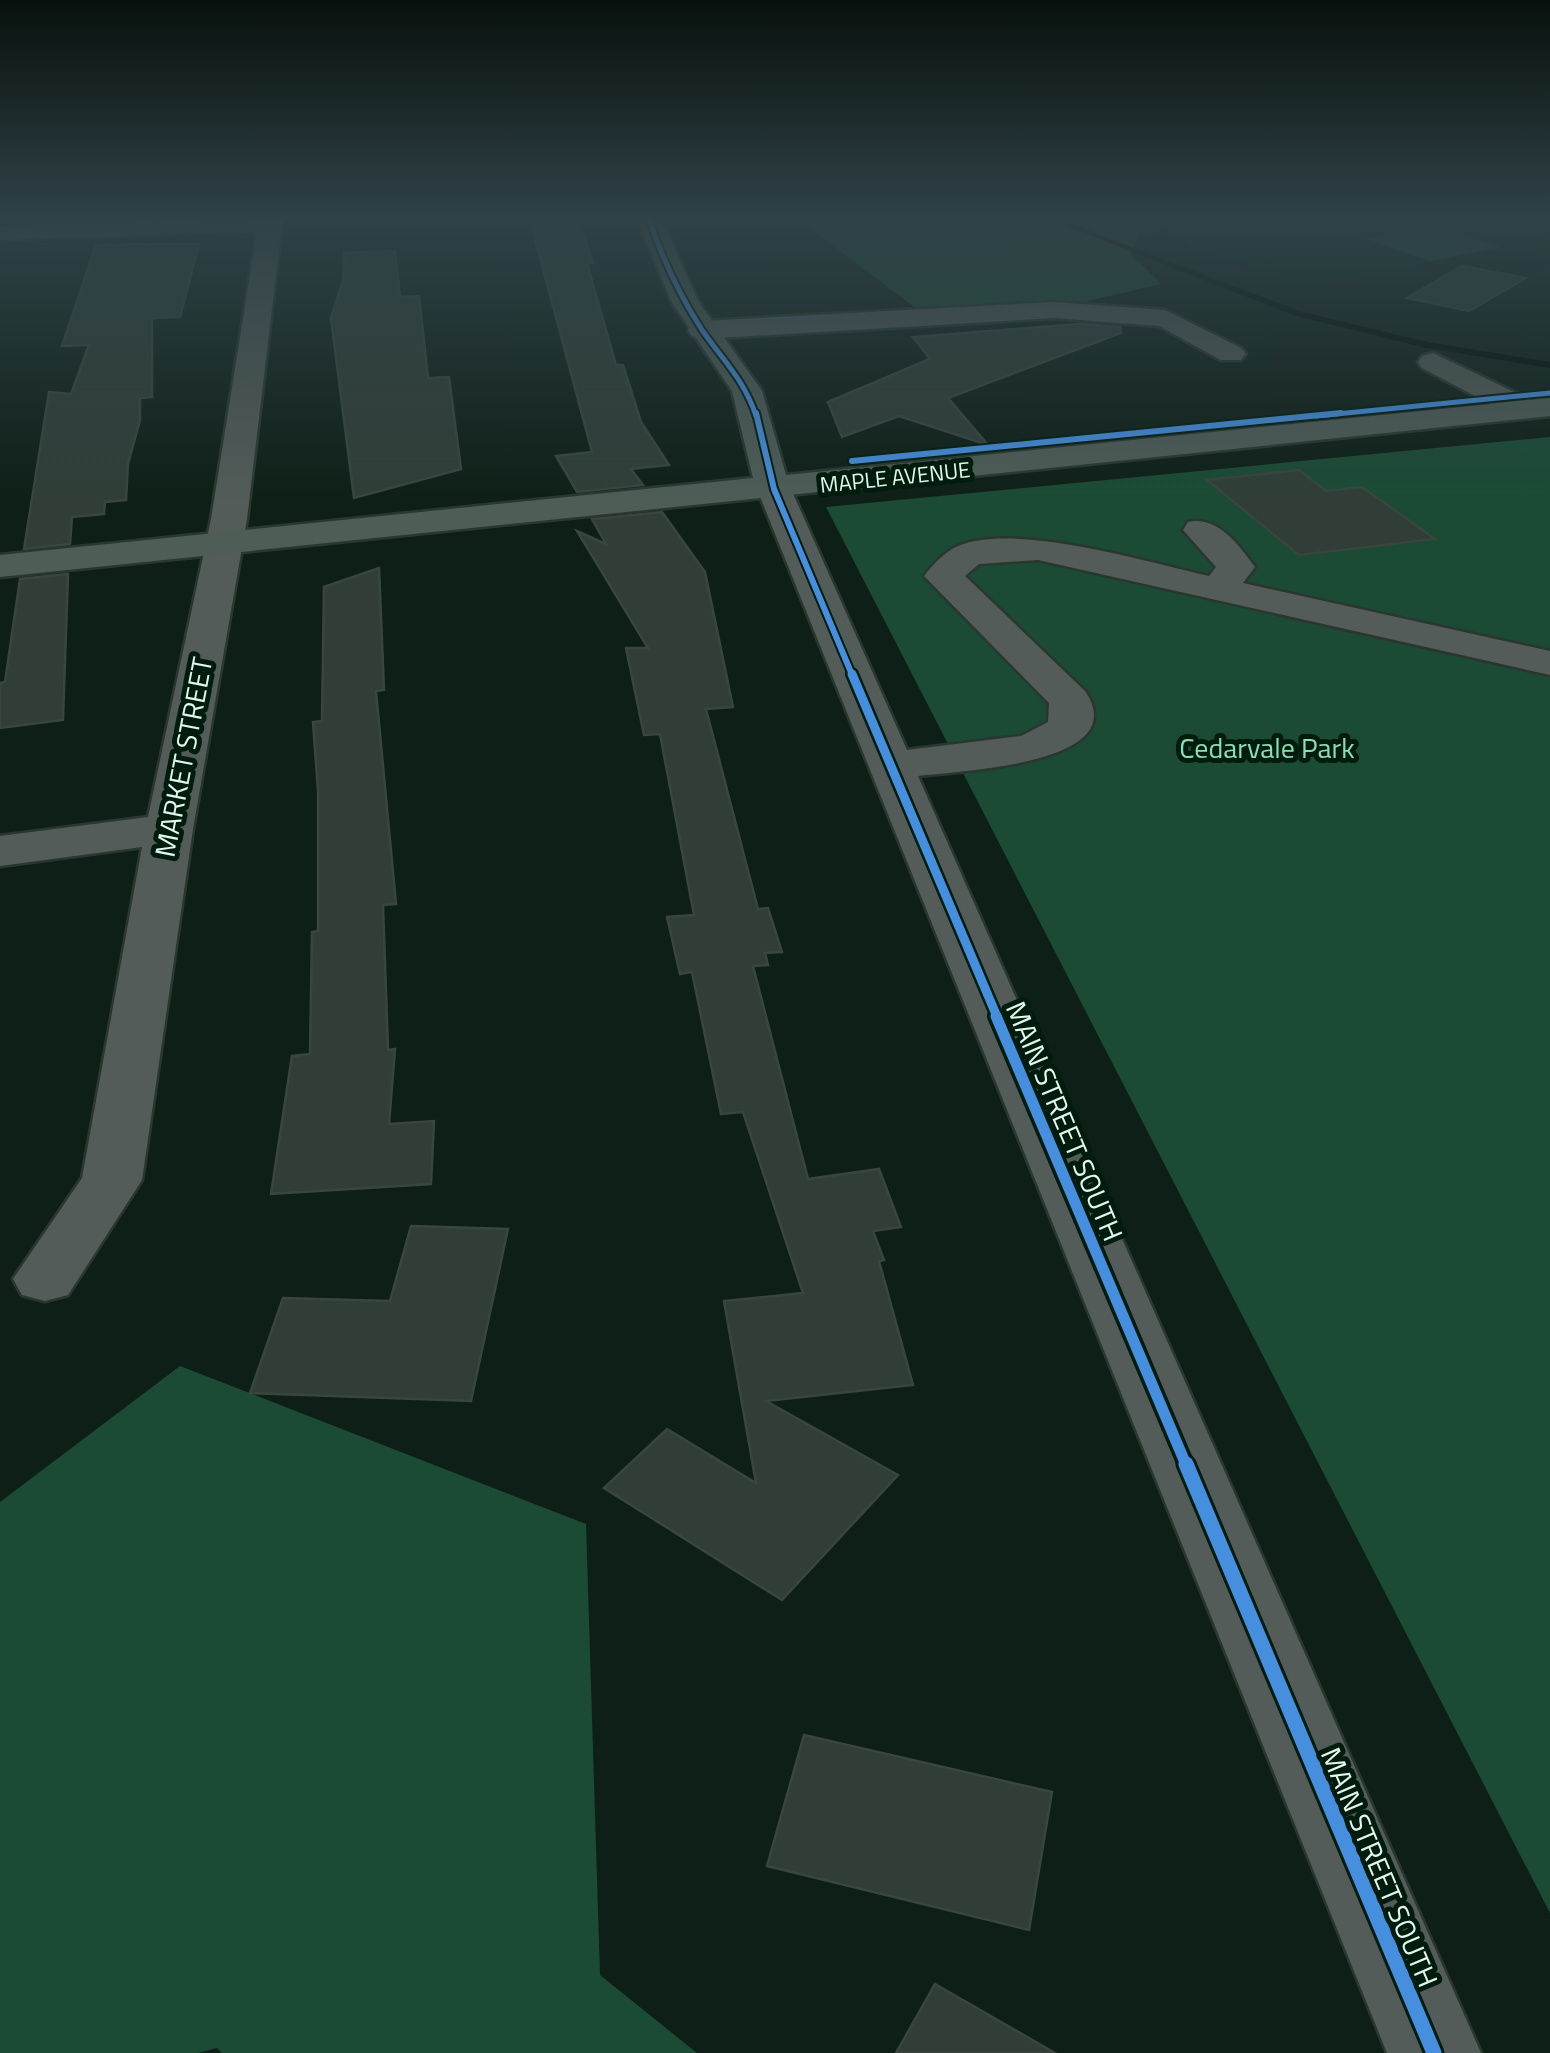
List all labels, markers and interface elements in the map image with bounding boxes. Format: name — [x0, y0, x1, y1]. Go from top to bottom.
street label: MAPLE AVENUE — [818, 452, 972, 502]
street label: MARKET STREET — [143, 653, 223, 861]
park label: Cedarvale Park — [1179, 726, 1355, 769]
street label: MAIN STREET SOUTH — [995, 995, 1135, 1247]
street label: MAIN STREET SOUTH — [1310, 1741, 1450, 1993]

